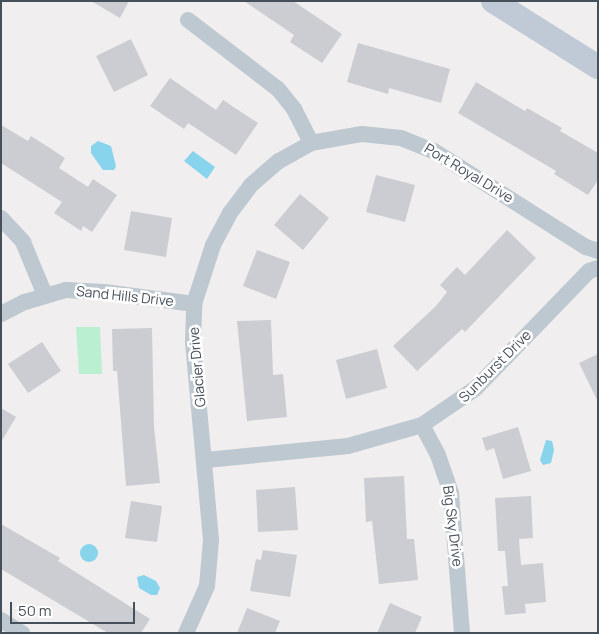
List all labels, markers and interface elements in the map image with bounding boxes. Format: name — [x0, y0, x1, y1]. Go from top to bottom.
street label: Port Royal Drive — [422, 140, 516, 206]
street label: Sand Hills Drive — [75, 283, 175, 309]
street label: Glacier Drive — [185, 326, 209, 408]
street label: Sunburst Drive — [455, 326, 535, 406]
street label: Big Sky Drive — [440, 485, 466, 567]
scale bar — [12, 592, 138, 624]
text: 50 m — [18, 600, 52, 621]

